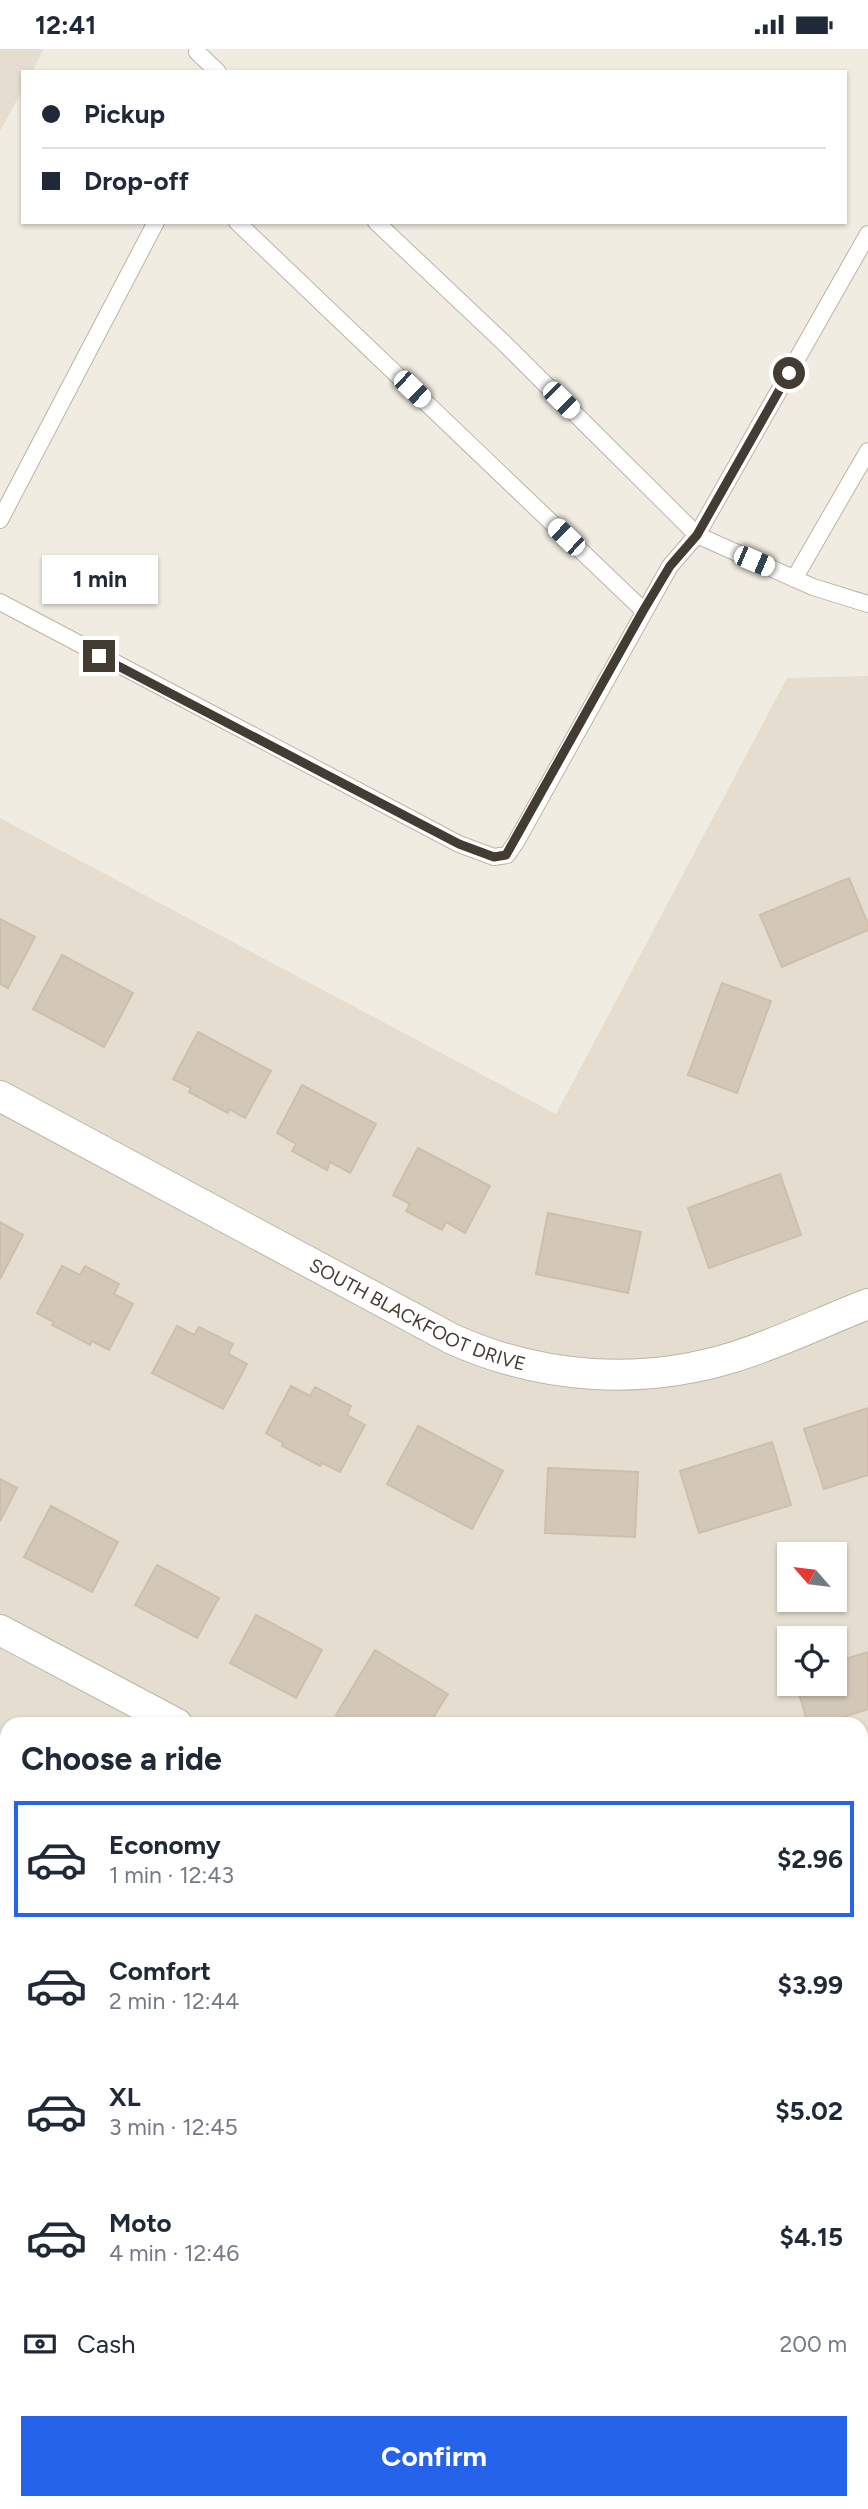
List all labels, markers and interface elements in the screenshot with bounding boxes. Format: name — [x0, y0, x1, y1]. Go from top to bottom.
text: 12:41 — [35, 9, 96, 41]
text: Pickup — [84, 98, 165, 130]
text: Drop-off — [84, 165, 189, 197]
route start — [773, 357, 805, 389]
car — [390, 367, 435, 411]
car — [539, 378, 584, 422]
car — [544, 515, 589, 559]
car — [731, 543, 778, 579]
callout: 1 min — [41, 554, 157, 603]
text: 1 min — [73, 565, 127, 593]
route end — [83, 640, 115, 672]
street label: SOUTH BLACKFOOT DRIVE — [305, 1254, 528, 1376]
north arrow — [777, 1542, 847, 1612]
map controls — [777, 1542, 847, 1696]
button: locate — [777, 1626, 847, 1696]
text: Choose a ride — [21, 1740, 222, 1778]
icon: car — [25, 1828, 88, 1891]
text: Economy — [109, 1829, 221, 1861]
text: $2.96 — [777, 1843, 843, 1875]
text: 1 min · 12:43 — [109, 1861, 234, 1889]
icon: car — [25, 1954, 88, 2017]
text: Comfort — [109, 1955, 211, 1987]
text: $3.99 — [778, 1969, 843, 2001]
text: 2 min · 12:44 — [109, 1987, 239, 2015]
icon: car — [25, 2080, 88, 2143]
text: XL — [109, 2081, 141, 2113]
text: $5.02 — [775, 2095, 843, 2127]
text: 3 min · 12:45 — [109, 2113, 238, 2141]
icon: car — [25, 2206, 88, 2269]
text: Moto — [109, 2207, 172, 2239]
text: $4.15 — [780, 2221, 843, 2253]
text: 4 min · 12:46 — [109, 2239, 239, 2267]
icon: cash — [21, 2325, 59, 2363]
text: Cash — [77, 2328, 136, 2360]
text: 200 m — [779, 2330, 847, 2358]
button: Confirm — [21, 2416, 847, 2496]

